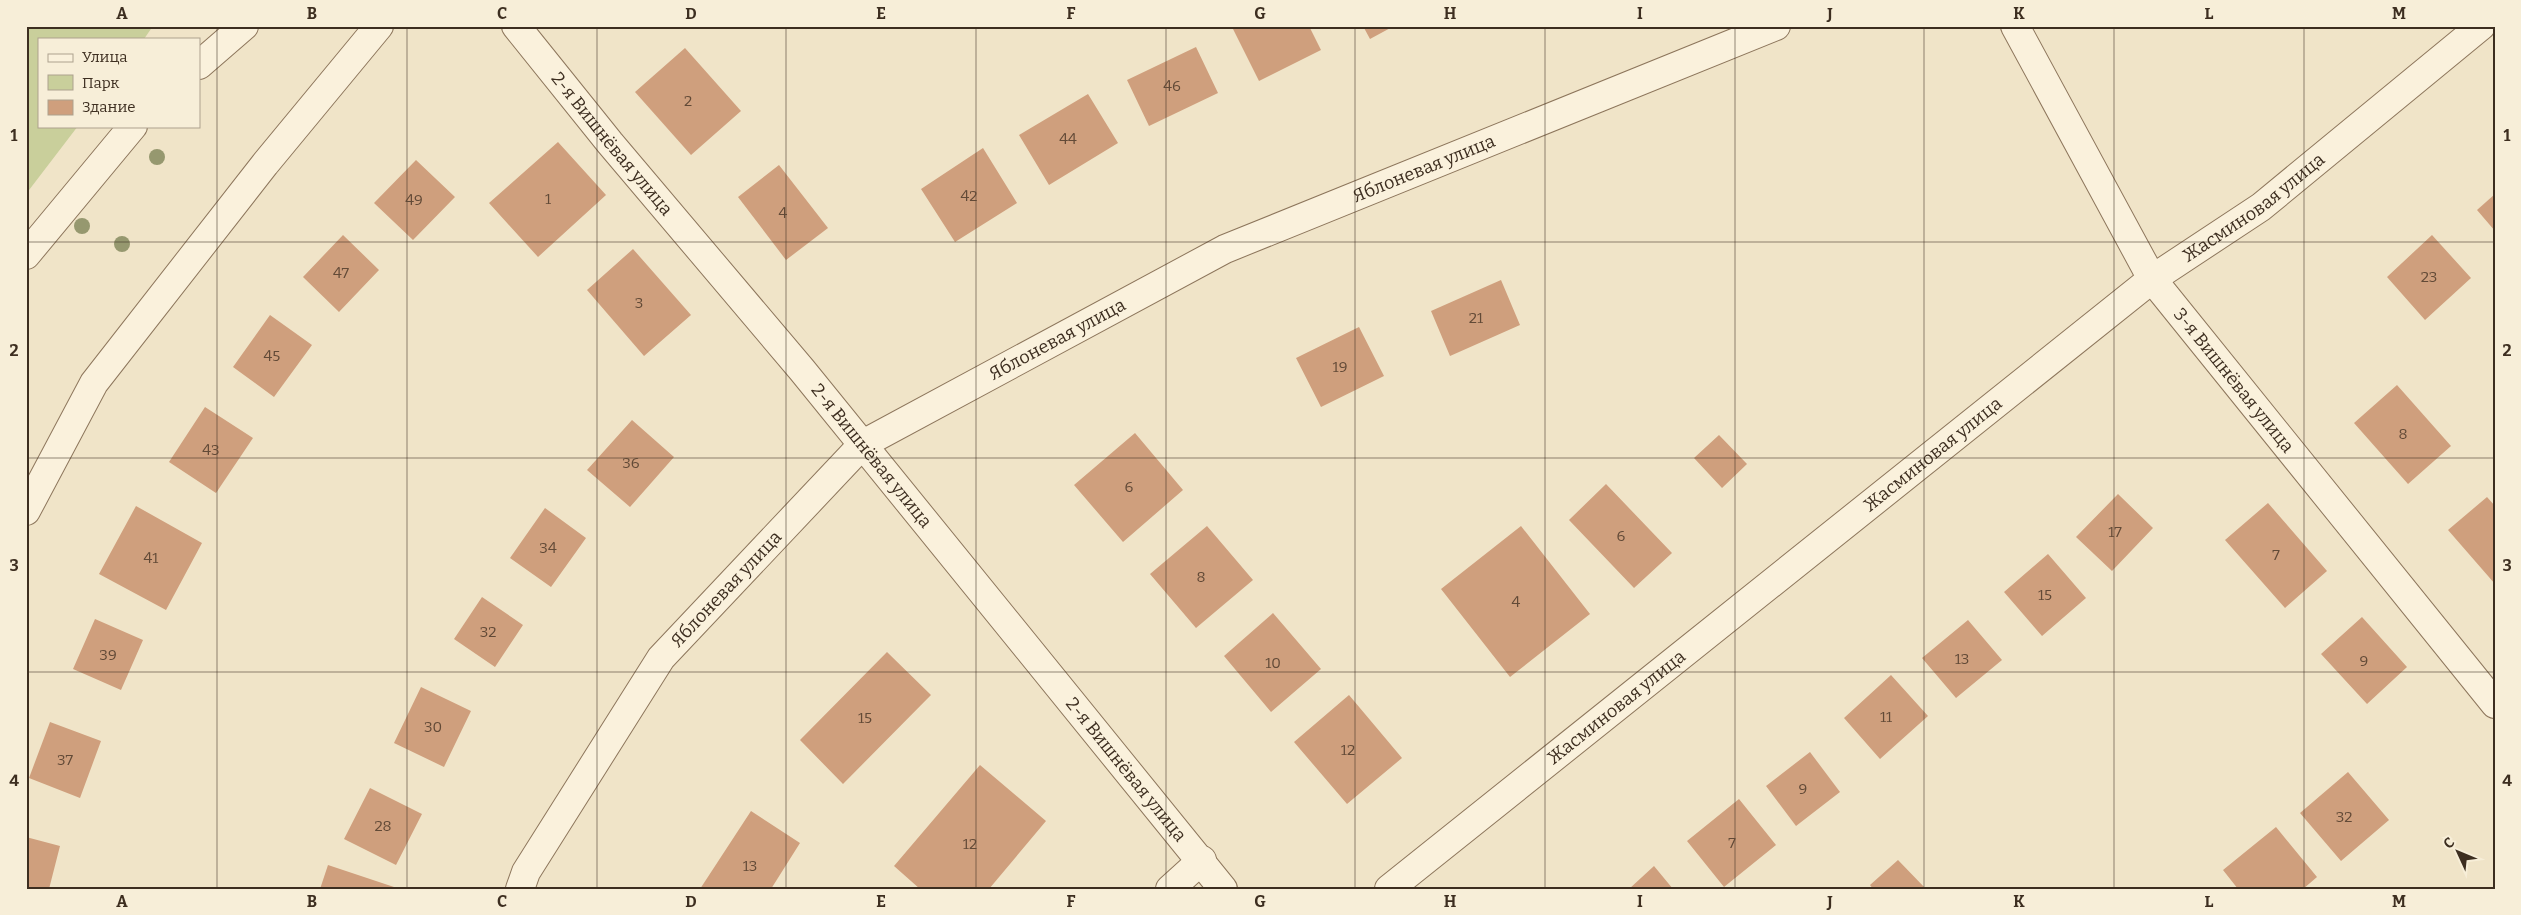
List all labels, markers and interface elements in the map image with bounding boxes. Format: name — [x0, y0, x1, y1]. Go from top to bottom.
text: A — [116, 4, 128, 23]
text: B — [307, 4, 317, 23]
text: C — [497, 4, 507, 23]
text: D — [685, 4, 697, 23]
text: E — [876, 4, 886, 23]
text: F — [1067, 4, 1076, 23]
text: G — [1254, 4, 1266, 23]
text: H — [1444, 4, 1457, 23]
text: I — [1637, 4, 1643, 23]
text: J — [1826, 4, 1833, 23]
text: K — [2013, 4, 2025, 23]
text: L — [2205, 4, 2214, 23]
text: M — [2392, 4, 2406, 23]
legend — [38, 38, 200, 128]
text: Улица — [82, 48, 128, 66]
street label: 2-я Вишнёвая улица — [547, 68, 678, 220]
text: Парк — [82, 74, 120, 92]
house number: 46 — [1163, 77, 1181, 95]
house number: 2 — [684, 92, 692, 110]
text: Здание — [82, 98, 136, 116]
text: 1 — [11, 126, 18, 145]
text: 1 — [2504, 126, 2511, 145]
house number: 44 — [1059, 130, 1077, 148]
street label: Яблоневая улица — [1349, 130, 1498, 207]
street label: Жасминовая улица — [2178, 148, 2329, 267]
house number: 42 — [961, 187, 977, 205]
house number: 1 — [545, 190, 551, 208]
house number: 49 — [405, 191, 423, 209]
house number: 4 — [779, 204, 788, 222]
house number: 47 — [333, 264, 350, 282]
house number: 23 — [2421, 268, 2437, 286]
house number: 3 — [635, 294, 643, 312]
street label: Яблоневая улица — [985, 294, 1129, 385]
street label: 3-я Вишнёвая улица — [2169, 304, 2299, 457]
house number: 21 — [1469, 309, 1483, 327]
text: 2 — [9, 341, 19, 360]
text: 2 — [2502, 341, 2512, 360]
house number: 45 — [264, 347, 280, 365]
house number: 19 — [1333, 358, 1347, 376]
street label: 2-я Вишнёвая улица — [807, 379, 937, 532]
street label: Жасминовая улица — [1859, 392, 2006, 516]
house number: 8 — [2398, 425, 2408, 443]
house number: 43 — [202, 441, 220, 459]
house number: 36 — [622, 454, 640, 472]
house number: 6 — [1125, 478, 1134, 496]
house number: 17 — [2108, 523, 2122, 541]
street label: Яблоневая улица — [666, 526, 786, 652]
house number: 6 — [1617, 527, 1626, 545]
house number: 34 — [539, 539, 557, 557]
house number: 7 — [2272, 546, 2280, 564]
house number: 41 — [144, 549, 158, 567]
text: 3 — [9, 556, 19, 575]
text: 3 — [2502, 556, 2512, 575]
house number: 8 — [1196, 568, 1206, 586]
house number: 15 — [2038, 586, 2052, 604]
house number: 4 — [1512, 593, 1521, 611]
house number: 32 — [480, 623, 496, 641]
street label: Жасминовая улица — [1543, 645, 1690, 769]
house number: 39 — [99, 646, 117, 664]
house number: 13 — [1955, 650, 1969, 668]
house number: 9 — [2360, 652, 2368, 670]
house number: 10 — [1265, 654, 1281, 672]
street label: 2-я Вишнёвая улица — [1061, 693, 1191, 846]
house number: 11 — [1880, 708, 1892, 726]
house number: 15 — [858, 709, 872, 727]
house number: 30 — [424, 718, 442, 736]
house number: 12 — [1341, 741, 1355, 759]
house number: 37 — [57, 751, 74, 769]
text: 4 — [9, 771, 19, 790]
text: 4 — [2502, 771, 2512, 790]
house number: 9 — [1799, 780, 1807, 798]
house number: 32 — [2336, 808, 2352, 826]
house number: 28 — [374, 817, 392, 835]
north arrow — [2434, 828, 2484, 878]
house number: 7 — [1728, 834, 1736, 852]
text: С — [2440, 834, 2458, 852]
house number: 12 — [963, 835, 977, 853]
house number: 13 — [743, 857, 757, 875]
text: A — [116, 892, 128, 911]
text: B — [307, 892, 317, 911]
text: C — [497, 892, 507, 911]
text: D — [685, 892, 697, 911]
text: E — [876, 892, 886, 911]
text: F — [1067, 892, 1076, 911]
text: G — [1254, 892, 1266, 911]
text: H — [1444, 892, 1457, 911]
text: I — [1637, 892, 1643, 911]
text: J — [1826, 892, 1833, 911]
text: K — [2013, 892, 2025, 911]
text: L — [2205, 892, 2214, 911]
text: M — [2392, 892, 2406, 911]

